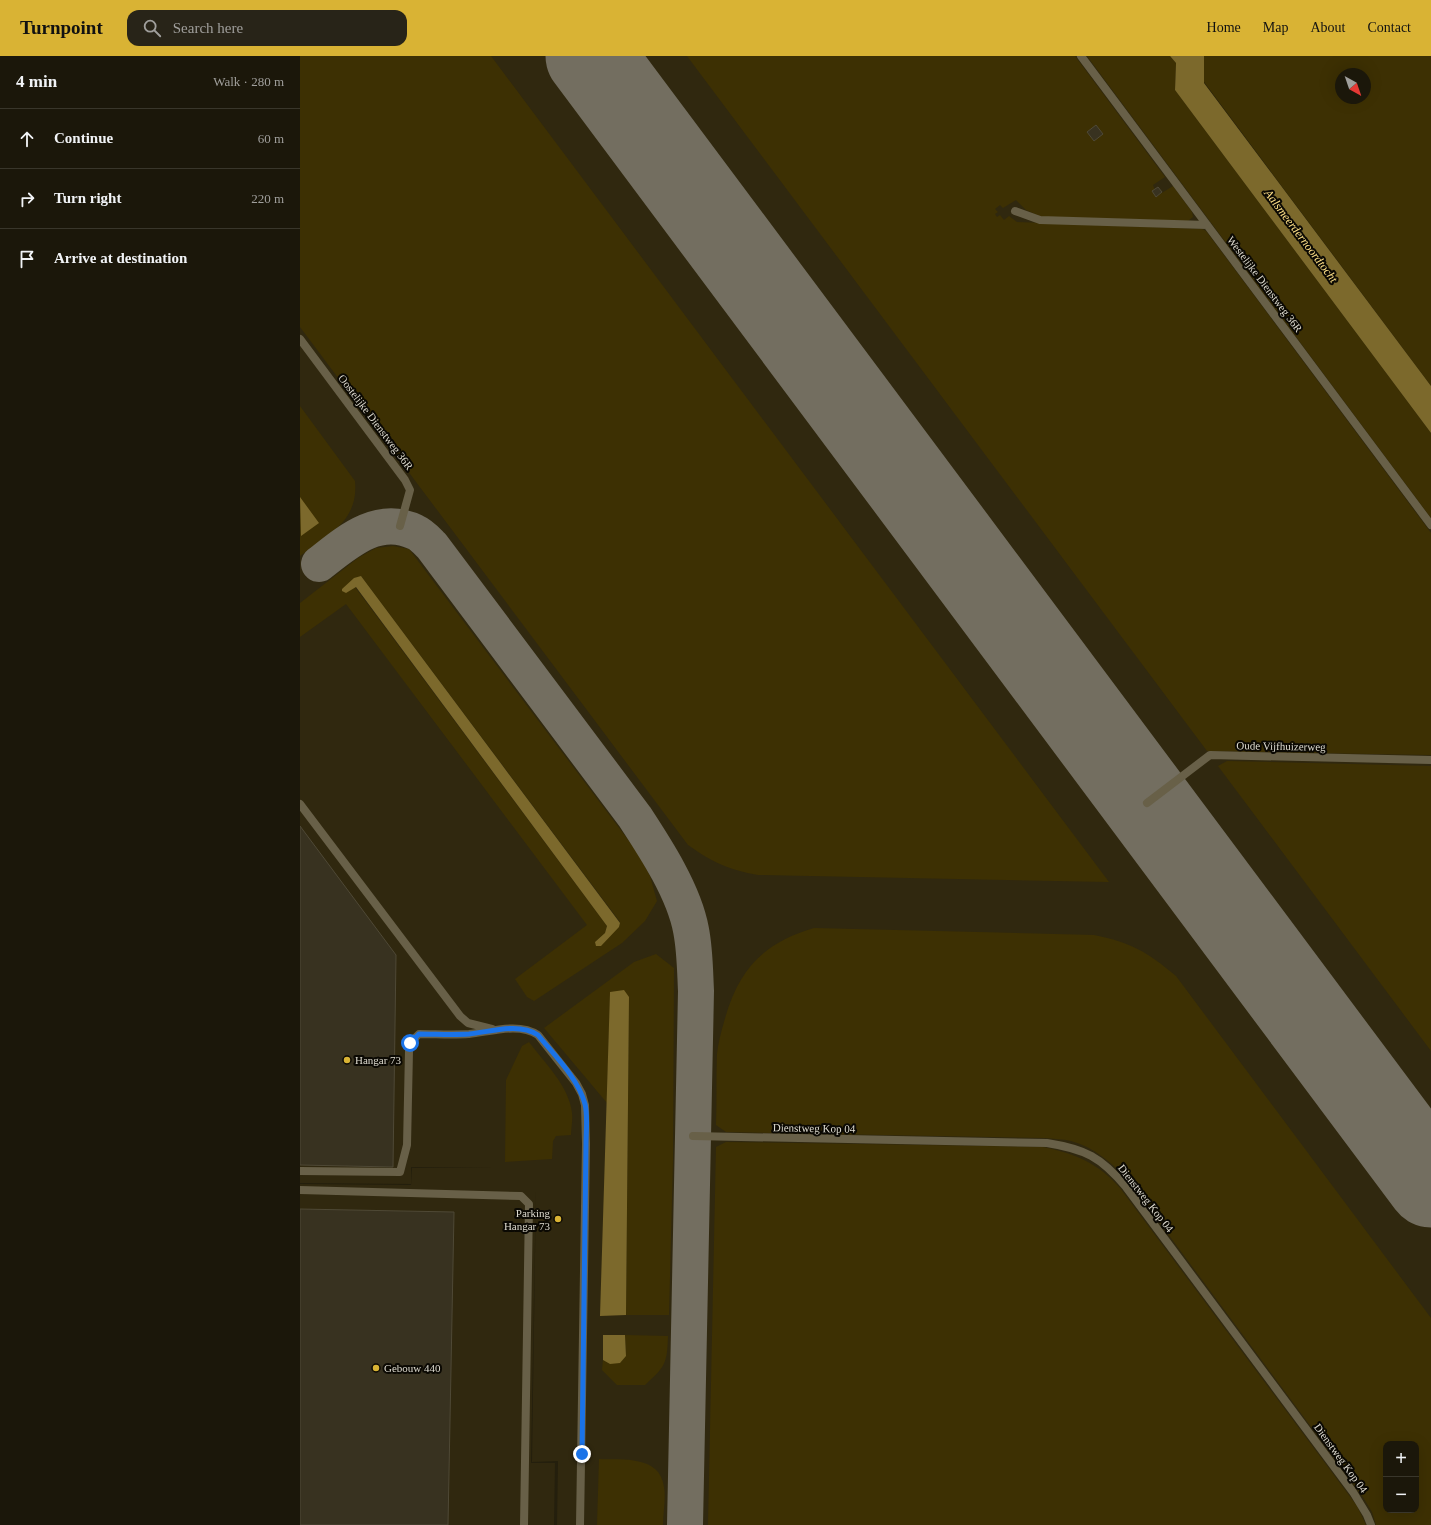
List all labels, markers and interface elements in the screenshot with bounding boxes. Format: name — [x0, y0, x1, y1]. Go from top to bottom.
search box — [127, 10, 407, 46]
text: Turnpoint — [20, 17, 103, 38]
icon: search — [141, 17, 163, 39]
text: Search here — [173, 20, 243, 36]
text: Home — [1207, 20, 1241, 35]
text: Map — [1263, 20, 1288, 35]
text: About — [1310, 20, 1345, 35]
text: Contact — [1367, 20, 1411, 35]
north arrow — [1335, 68, 1371, 104]
text: 4 min — [16, 72, 57, 91]
text: Walk · 280 m — [213, 74, 284, 89]
icon: ahead — [16, 128, 38, 150]
text: Continue — [54, 130, 113, 146]
text: 60 m — [258, 131, 284, 146]
water label: Aalsmeerdernoordtocht — [1261, 186, 1341, 286]
icon: right — [16, 188, 38, 210]
text: Turn right — [54, 190, 121, 206]
text: 220 m — [251, 191, 284, 206]
street label: Westelijke Dienstweg 36R — [1225, 234, 1305, 335]
icon: arrive — [16, 248, 38, 270]
text: Arrive at destination — [54, 250, 187, 266]
street label: Oostelijke Dienstweg 36R — [336, 372, 416, 472]
street label: Oude Vijfhuizerweg — [1236, 739, 1326, 753]
route start — [401, 1034, 419, 1052]
place label: Hangar 73 — [355, 1054, 402, 1066]
marker: Hangar 73 — [342, 1055, 352, 1065]
street label: Dienstweg Kop 04 — [773, 1121, 856, 1135]
street label: Dienstweg Kop 04 — [1116, 1162, 1176, 1235]
place label: Parking Hangar 73 — [504, 1207, 550, 1232]
marker: Parking Hangar 73 — [553, 1214, 563, 1224]
place label: Gebouw 440 — [384, 1362, 441, 1374]
marker: Gebouw 440 — [371, 1363, 381, 1373]
street label: Dienstweg Kop 04 — [1312, 1421, 1370, 1495]
map controls — [1383, 1441, 1419, 1513]
button: + — [1383, 1441, 1419, 1477]
route end — [573, 1445, 591, 1463]
button: − — [1383, 1477, 1419, 1513]

